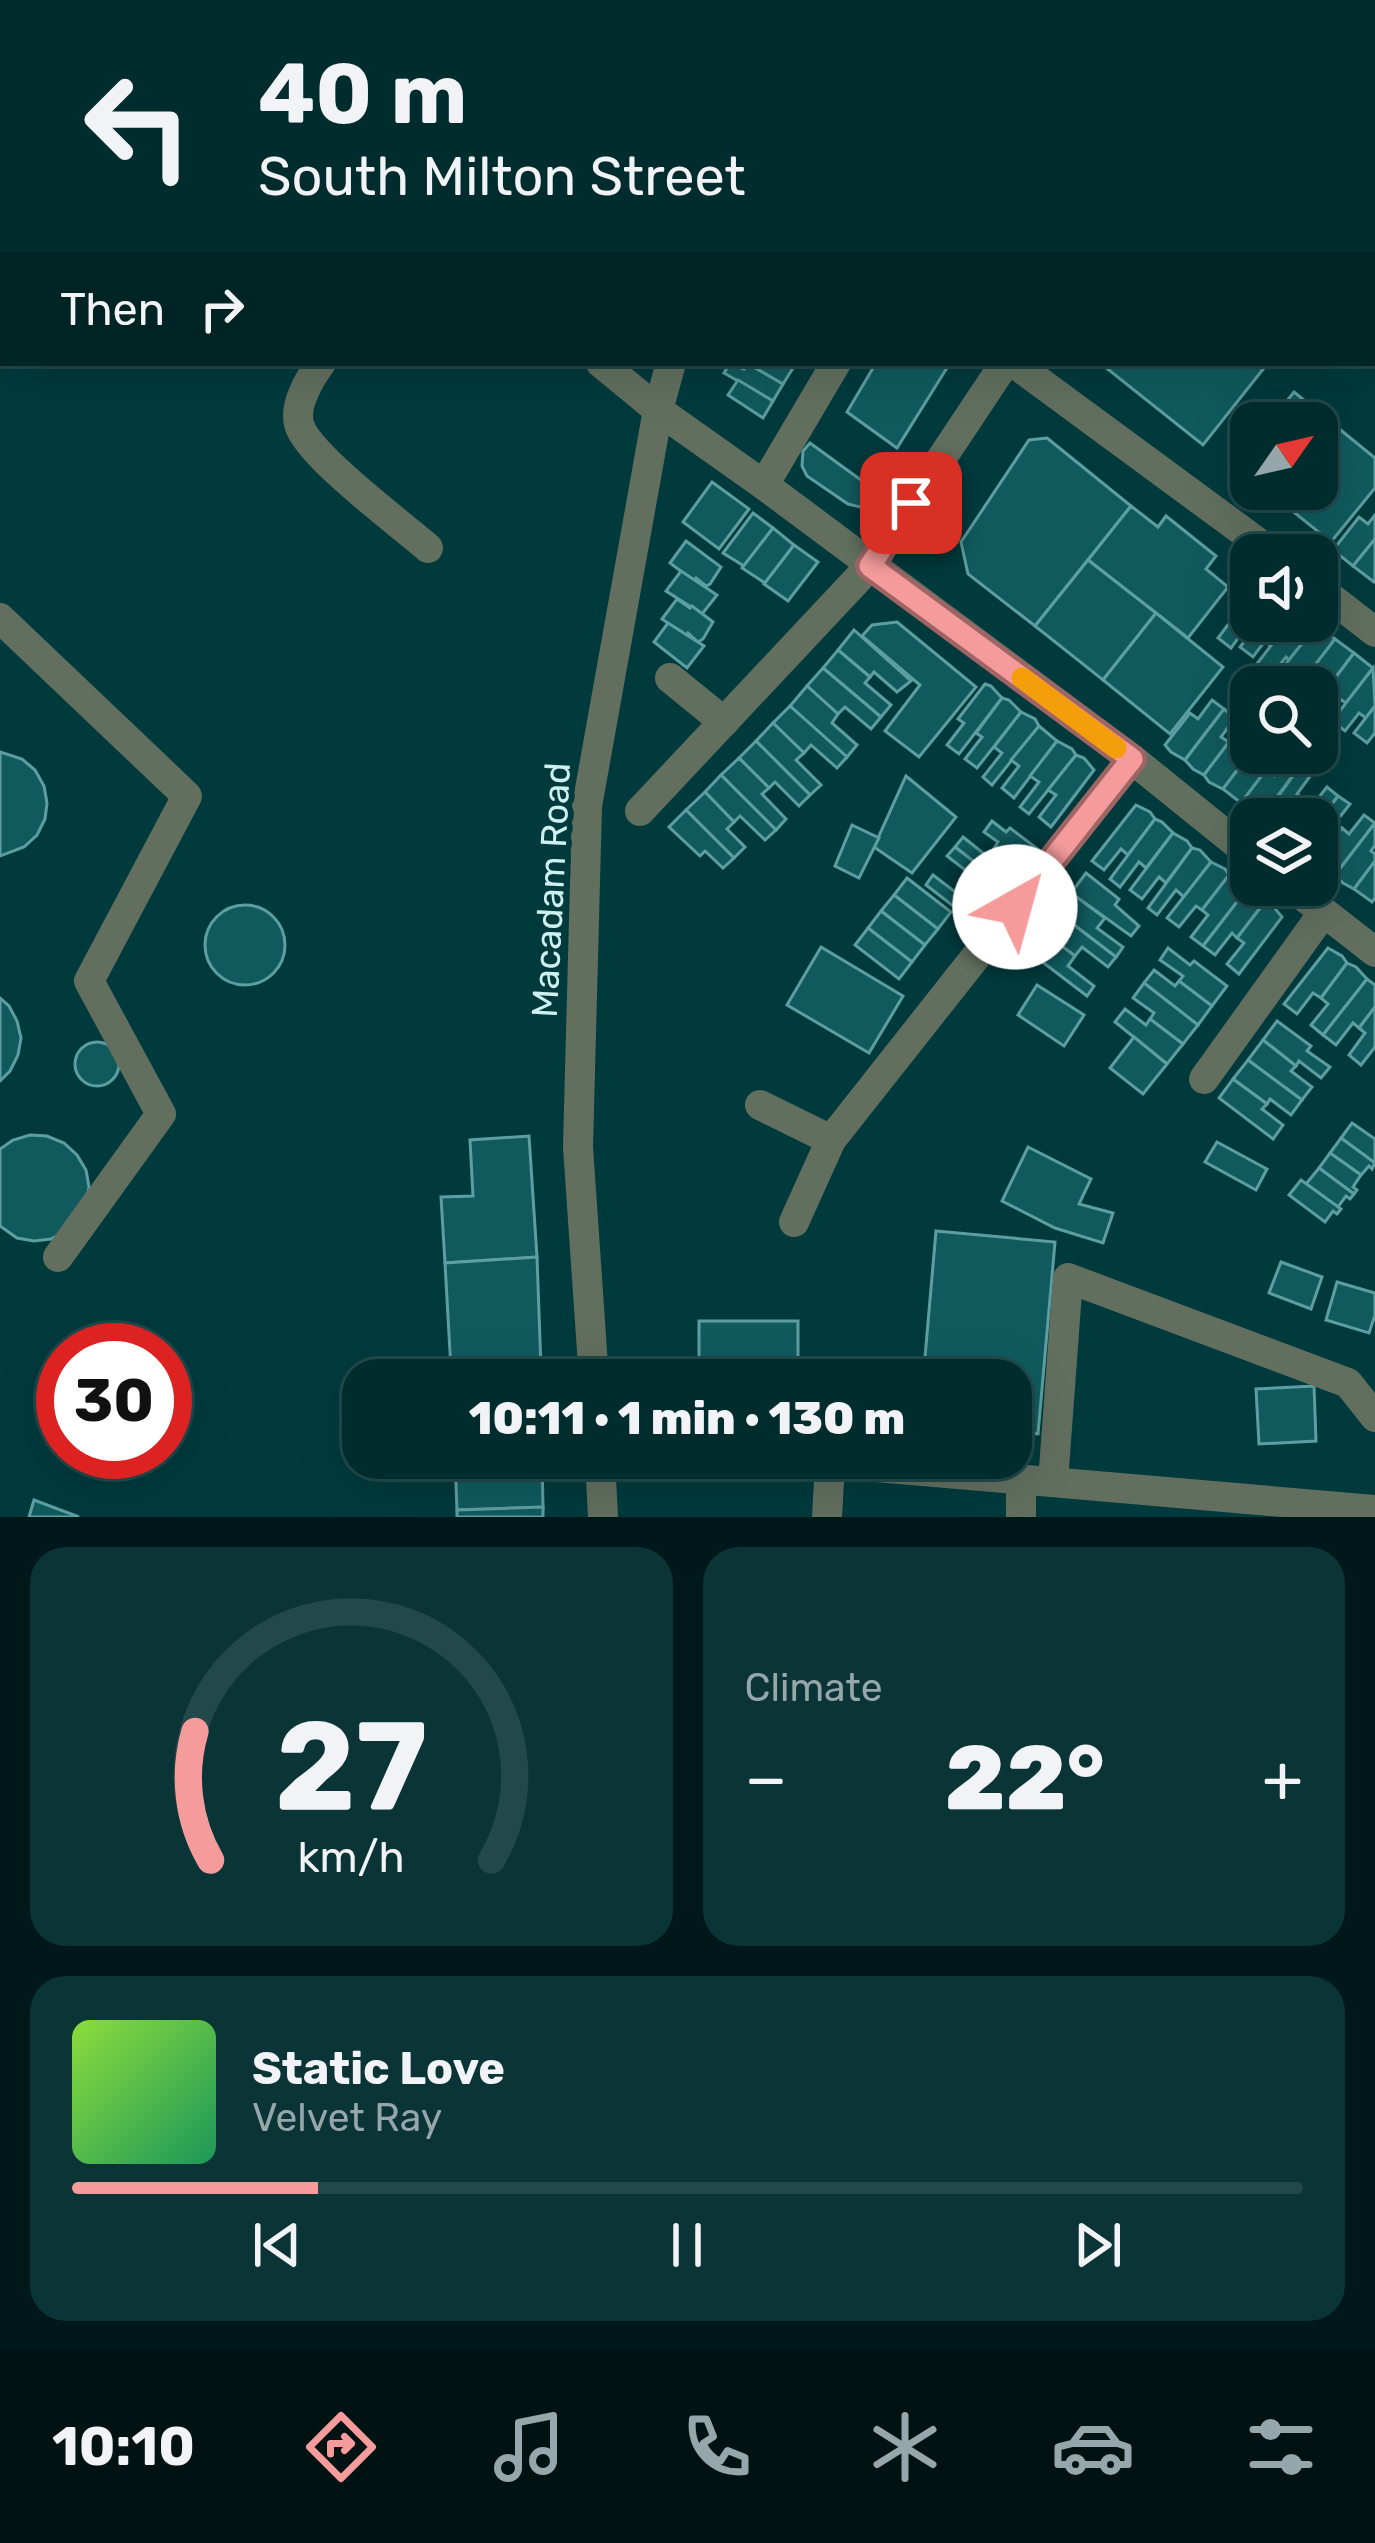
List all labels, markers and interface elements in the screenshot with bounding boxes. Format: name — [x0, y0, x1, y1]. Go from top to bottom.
text: 40 m — [258, 44, 467, 144]
icon: left — [60, 48, 216, 204]
text: South Milton Street — [258, 145, 746, 209]
icon: right — [189, 276, 255, 342]
text: Then — [60, 283, 165, 336]
north arrow — [1230, 402, 1338, 510]
map controls — [1230, 402, 1338, 906]
pin — [860, 452, 962, 554]
icon: arrive — [878, 470, 944, 536]
button: sound — [1230, 534, 1338, 642]
button: search — [1230, 666, 1338, 774]
street label: Macadam Road — [523, 761, 579, 1019]
button: layers — [1230, 798, 1338, 906]
position arrow — [952, 844, 1078, 970]
speed limit sign: 30 — [36, 1323, 192, 1479]
text: 10:11 · 1 min · 130 m — [469, 1392, 905, 1445]
text: Climate — [745, 1665, 883, 1711]
text: 27 — [275, 1692, 428, 1840]
text: 22° — [945, 1725, 1104, 1832]
text: − — [745, 1739, 787, 1818]
text: + — [1262, 1739, 1303, 1818]
text: km/h — [298, 1831, 405, 1882]
text: Static Love — [252, 2042, 505, 2095]
text: Velvet Ray — [252, 2095, 442, 2141]
icon: previous — [244, 2212, 310, 2278]
icon: pause — [654, 2212, 720, 2278]
icon: next — [1065, 2212, 1131, 2278]
icon: directions — [299, 2405, 383, 2489]
icon: music — [487, 2405, 571, 2489]
icon: phone — [675, 2405, 759, 2489]
icon: climate — [863, 2405, 947, 2489]
icon: car — [1051, 2405, 1135, 2489]
icon: filters — [1239, 2405, 1323, 2489]
text: 10:10 — [52, 2415, 195, 2479]

